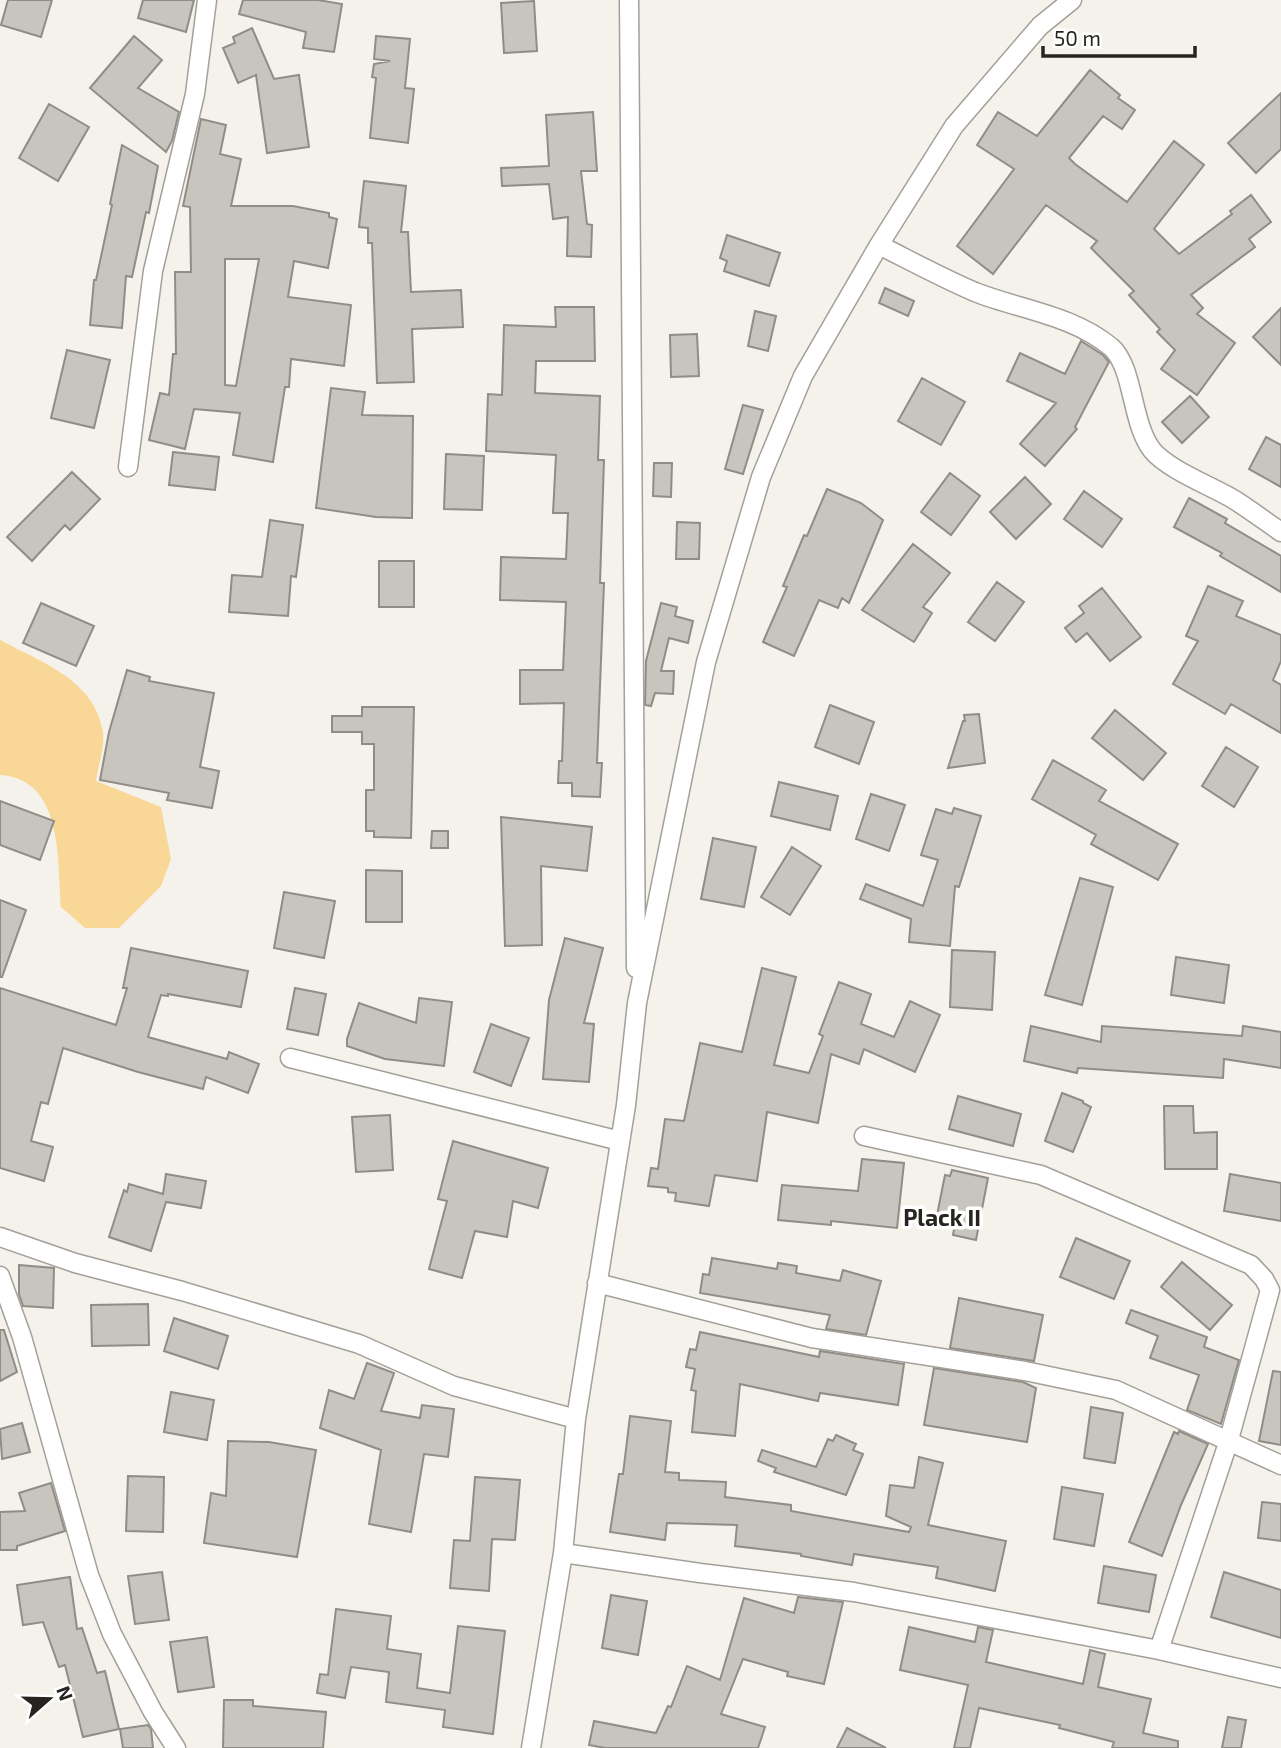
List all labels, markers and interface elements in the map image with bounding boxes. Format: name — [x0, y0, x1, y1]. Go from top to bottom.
scale bar — [1043, 14, 1195, 58]
text: 50 m — [1054, 25, 1101, 50]
district label: Plack II — [903, 1203, 981, 1231]
north arrow — [14, 1664, 84, 1734]
text: N — [52, 1683, 79, 1703]

